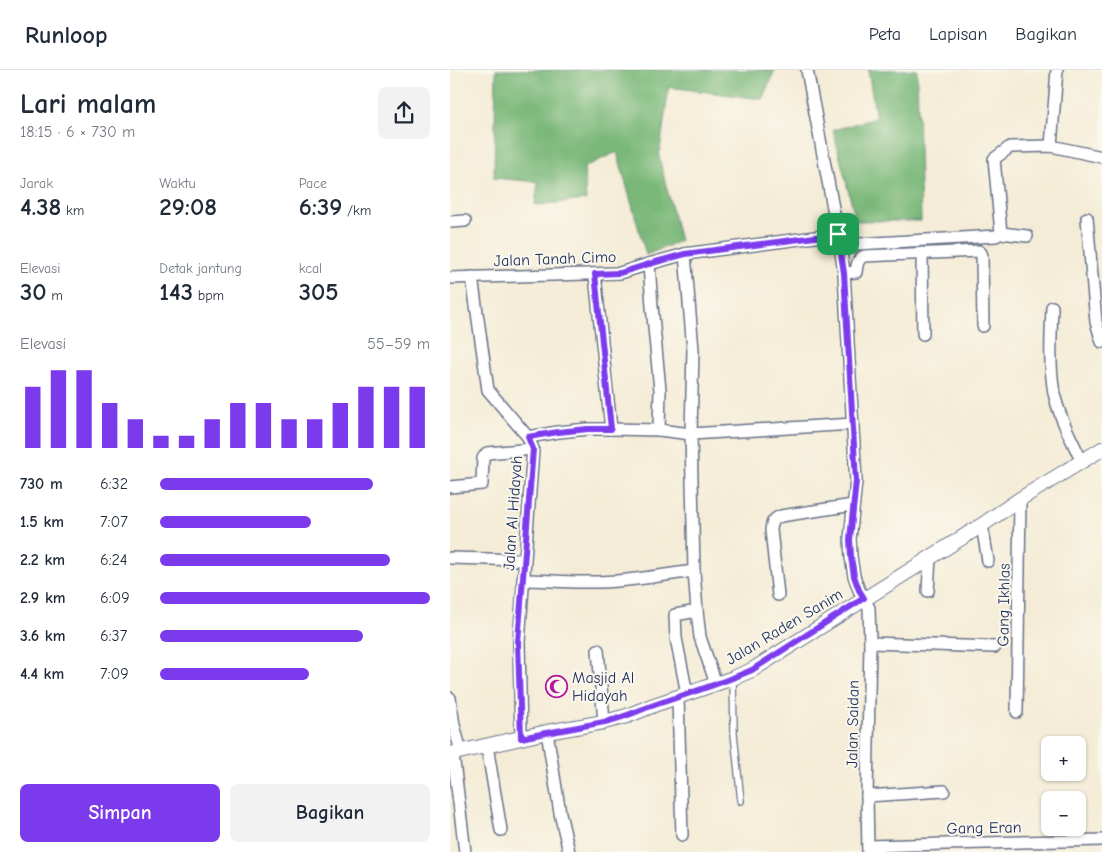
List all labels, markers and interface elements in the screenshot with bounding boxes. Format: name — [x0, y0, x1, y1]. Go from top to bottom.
text: Runloop — [25, 21, 107, 49]
text: Peta — [869, 24, 901, 45]
text: Lapisan — [929, 24, 987, 45]
text: Bagikan — [1015, 24, 1077, 45]
button: share — [378, 87, 430, 139]
text: Lari malam — [20, 88, 156, 120]
text: 18:15 · 6 × 730 m — [20, 123, 135, 141]
text: Jarak — [20, 175, 53, 192]
text: Waktu — [159, 175, 196, 192]
text: Pace — [299, 175, 327, 192]
text: 4.38 — [20, 192, 61, 221]
text: 29:08 — [159, 192, 217, 221]
text: 6:39 — [299, 192, 342, 221]
text: km — [61, 202, 84, 219]
text: /km — [342, 202, 371, 219]
pin — [817, 213, 859, 255]
icon: arrive — [824, 220, 852, 248]
street label: Jalan Tanah Cimo — [493, 248, 617, 270]
text: Elevasi — [20, 260, 60, 277]
text: Detak jantung — [159, 260, 242, 277]
text: kcal — [299, 260, 322, 277]
text: 30 — [20, 277, 47, 306]
text: 143 — [159, 277, 193, 306]
text: 305 — [299, 277, 339, 306]
text: m — [47, 287, 63, 304]
text: bpm — [193, 287, 224, 304]
text: Elevasi — [20, 335, 66, 353]
text: 55–59 m — [367, 335, 430, 353]
street label: Jalan Al Hidayah — [500, 455, 526, 571]
text: 730 m — [20, 475, 63, 493]
text: 6:32 — [100, 475, 128, 493]
text: 1.5 km — [20, 513, 64, 531]
text: 7:07 — [100, 513, 128, 531]
text: 2.2 km — [20, 551, 65, 569]
text: 6:24 — [100, 551, 128, 569]
street label: Gang Ikhlas — [994, 563, 1014, 647]
street label: Jalan Raden Sanim — [723, 585, 846, 669]
text: 2.9 km — [20, 589, 65, 607]
text: 6:09 — [100, 589, 130, 607]
text: 3.6 km — [20, 627, 65, 645]
text: 6:37 — [100, 627, 127, 645]
text: 4.4 km — [20, 665, 64, 683]
text: 7:09 — [100, 665, 129, 683]
place label: Masjid Al Hidayah — [572, 669, 634, 705]
mosque icon: Masjid Al Hidayah — [544, 674, 568, 698]
street label: Jalan Saidan — [843, 680, 863, 768]
map controls — [1041, 736, 1086, 836]
button: + — [1041, 736, 1086, 781]
button: Simpan — [20, 784, 220, 842]
button: Bagikan — [230, 784, 430, 842]
button: − — [1041, 791, 1086, 836]
street label: Gang Eran — [946, 818, 1022, 838]

